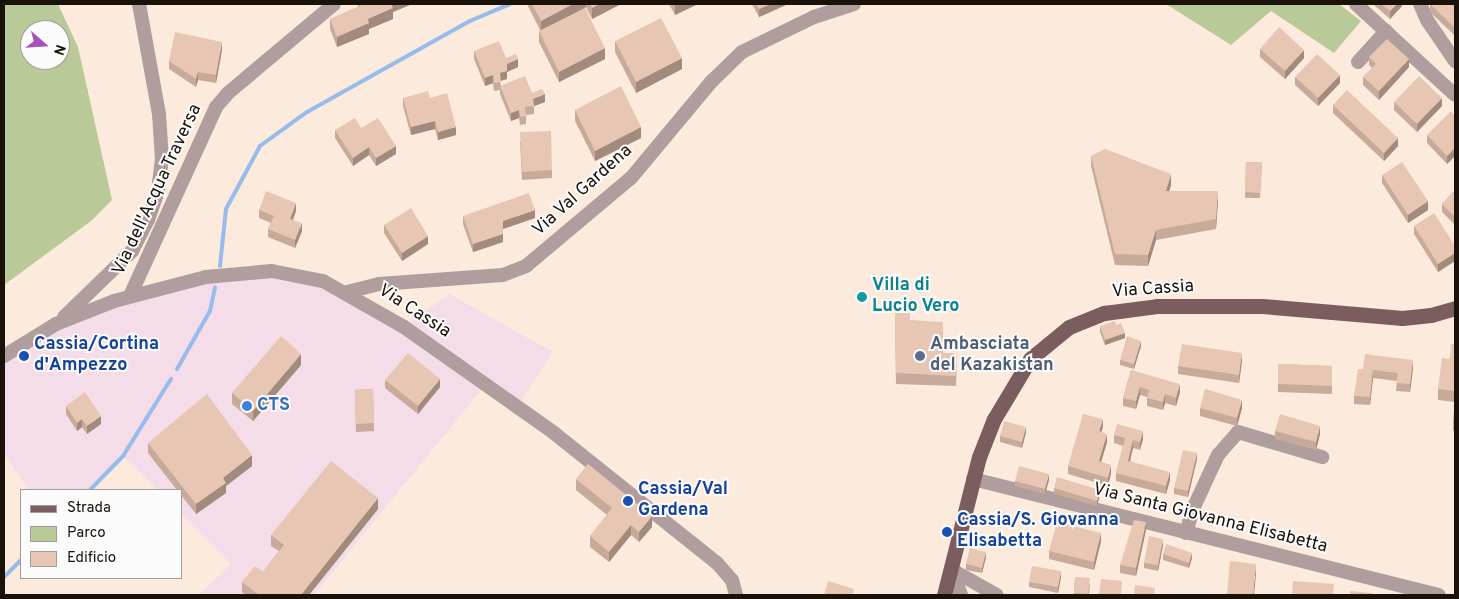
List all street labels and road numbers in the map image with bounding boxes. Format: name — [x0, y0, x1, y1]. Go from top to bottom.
street label: Via dell'Acqua Traversa — [109, 101, 207, 279]
street label: Via Val Gardena — [529, 140, 637, 242]
street label: Via Cassia — [1111, 276, 1195, 304]
street label: Via Cassia — [374, 281, 454, 343]
street label: Via Santa Giovanna Elisabetta — [1091, 479, 1329, 559]

